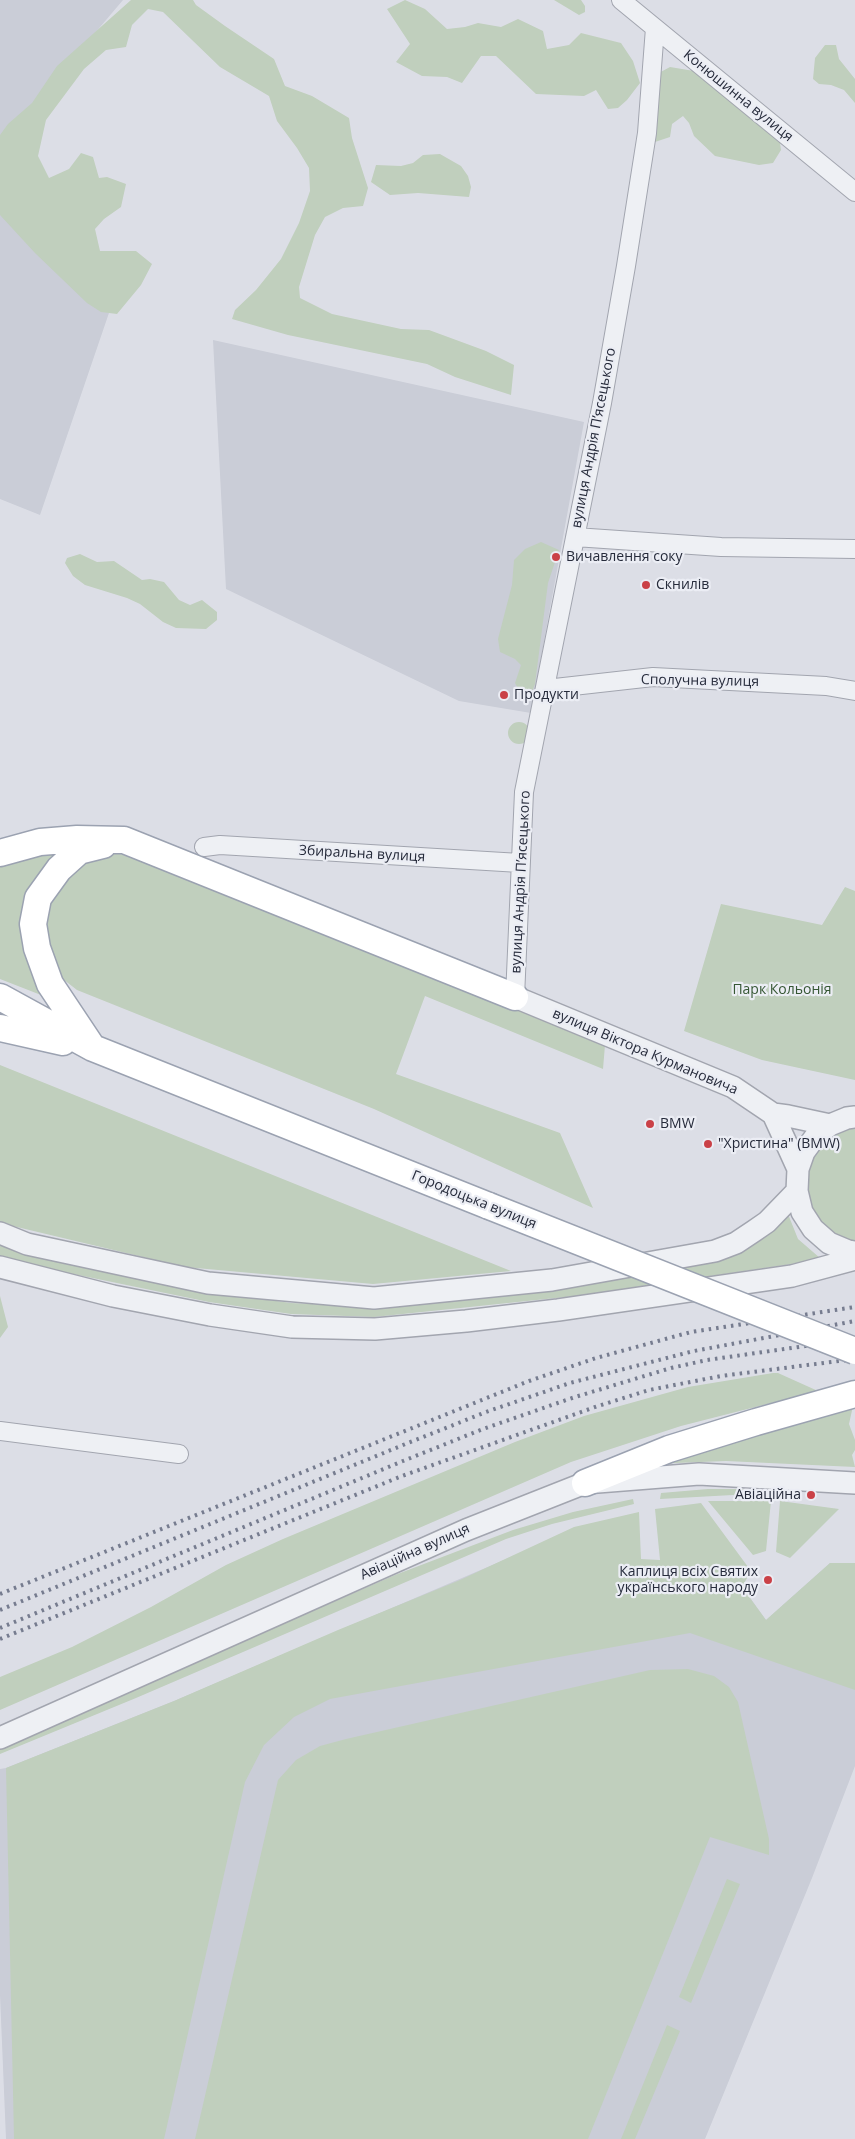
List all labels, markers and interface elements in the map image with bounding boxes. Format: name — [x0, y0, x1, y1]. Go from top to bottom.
street label: Конюшинна вулиця — [680, 47, 796, 145]
street label: вулиця Андрія Пʼясецького — [568, 346, 620, 530]
place label: Вичавлення соку — [566, 549, 683, 565]
marker: Вичавлення соку — [550, 551, 562, 563]
place label: Скнилів — [656, 577, 709, 593]
marker: Скнилів — [640, 579, 652, 591]
street label: Сполучна вулиця — [641, 672, 759, 690]
place label: Продукти — [514, 687, 579, 703]
marker: Продукти — [498, 689, 510, 701]
street label: вулиця Андрія Пʼясецького — [508, 790, 534, 974]
street label: Збиральна вулиця — [298, 842, 426, 866]
park label: Парк Кольонія — [732, 982, 832, 998]
street label: вулиця Віктора Курмановича — [550, 1005, 740, 1099]
place label: BMW — [660, 1116, 695, 1132]
marker: BMW — [644, 1118, 656, 1130]
place label: "Христина" (BMW) — [718, 1136, 840, 1152]
marker: "Христина" (BMW) — [702, 1138, 714, 1150]
street label: Городоцька вулиця — [409, 1167, 539, 1233]
place label: Авіаційна — [735, 1487, 801, 1503]
marker: Авіаційна — [805, 1489, 817, 1501]
street label: Авіаційна вулиця — [358, 1520, 472, 1584]
place label: Каплиця всіх Святих українського народу — [618, 1564, 758, 1596]
marker: Каплиця всіх Святих українського народу — [762, 1574, 774, 1586]

